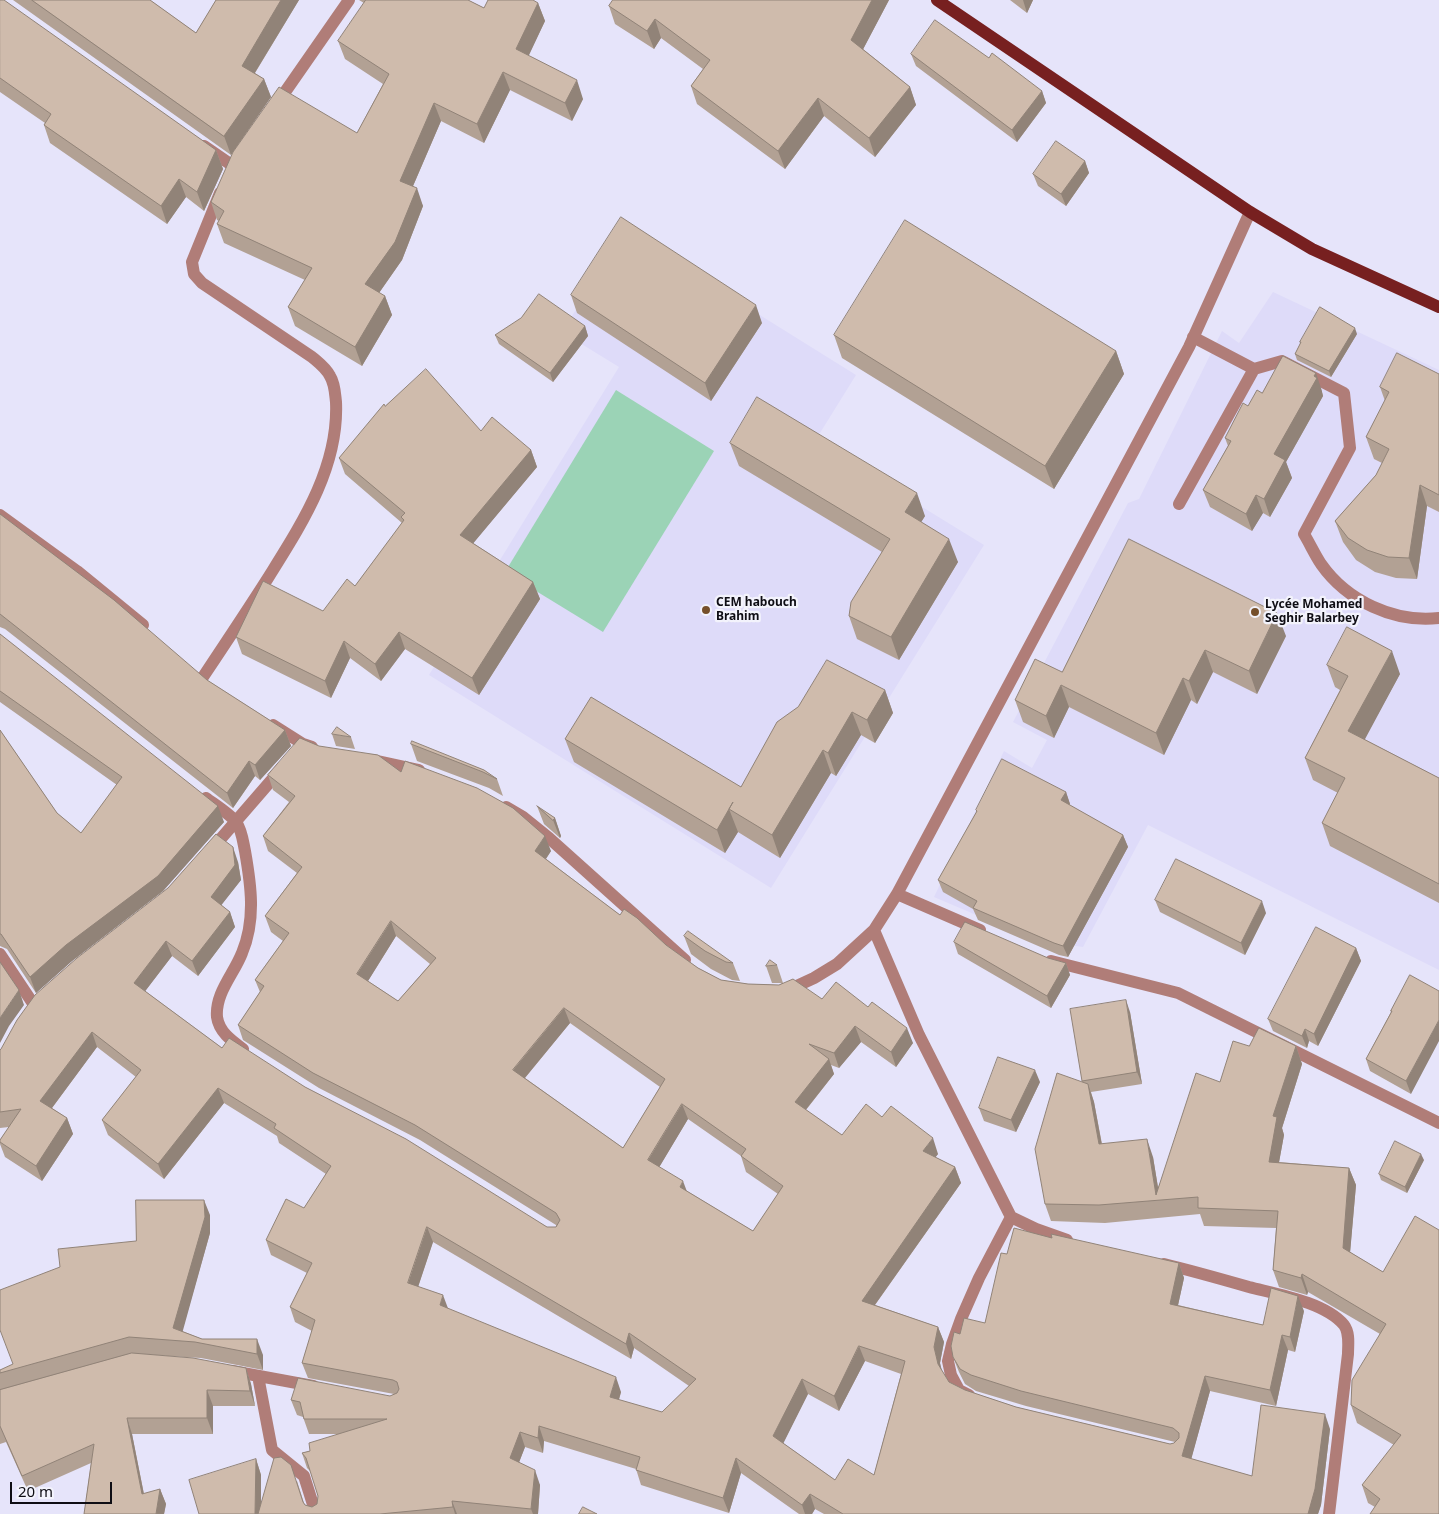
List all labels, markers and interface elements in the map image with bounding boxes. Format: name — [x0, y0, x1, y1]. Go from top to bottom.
place label: CEM habouch Brahim — [716, 596, 797, 624]
place label: Lycée Mohamed Seghir Balarbey — [1265, 598, 1362, 626]
marker: CEM habouch Brahim — [700, 604, 712, 616]
marker: Lycée Mohamed Seghir Balarbey — [1249, 606, 1261, 618]
scale bar — [12, 1472, 115, 1504]
text: 20 m — [18, 1481, 53, 1501]

